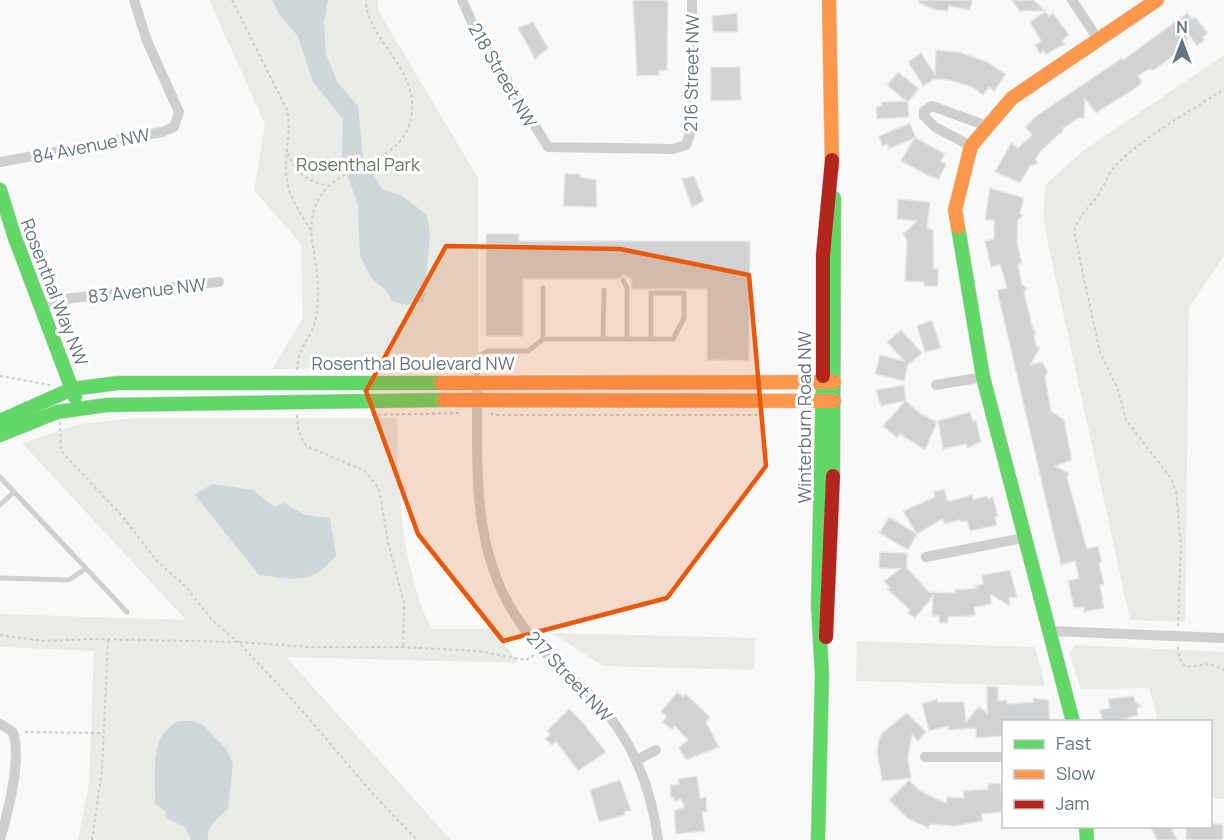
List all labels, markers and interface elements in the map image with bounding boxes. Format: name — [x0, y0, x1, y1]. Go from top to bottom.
north arrow — [1152, 12, 1212, 72]
street label: 216 Street NW — [678, 14, 704, 132]
text: N — [1176, 16, 1188, 38]
street label: 218 Street NW — [463, 18, 543, 132]
street label: 84 Avenue NW — [30, 122, 152, 168]
park label: Rosenthal Park — [296, 152, 421, 176]
street label: Rosenthal Way NW — [16, 215, 94, 369]
street label: 83 Avenue NW — [87, 272, 207, 308]
street label: Winterburn Road NW — [792, 330, 816, 503]
street label: Rosenthal Boulevard NW — [311, 351, 515, 375]
street label: 217 Street NW — [522, 626, 618, 727]
legend — [1002, 720, 1212, 828]
text: Fast — [1056, 731, 1091, 755]
text: Slow — [1056, 761, 1096, 785]
text: Jam — [1056, 791, 1090, 815]

